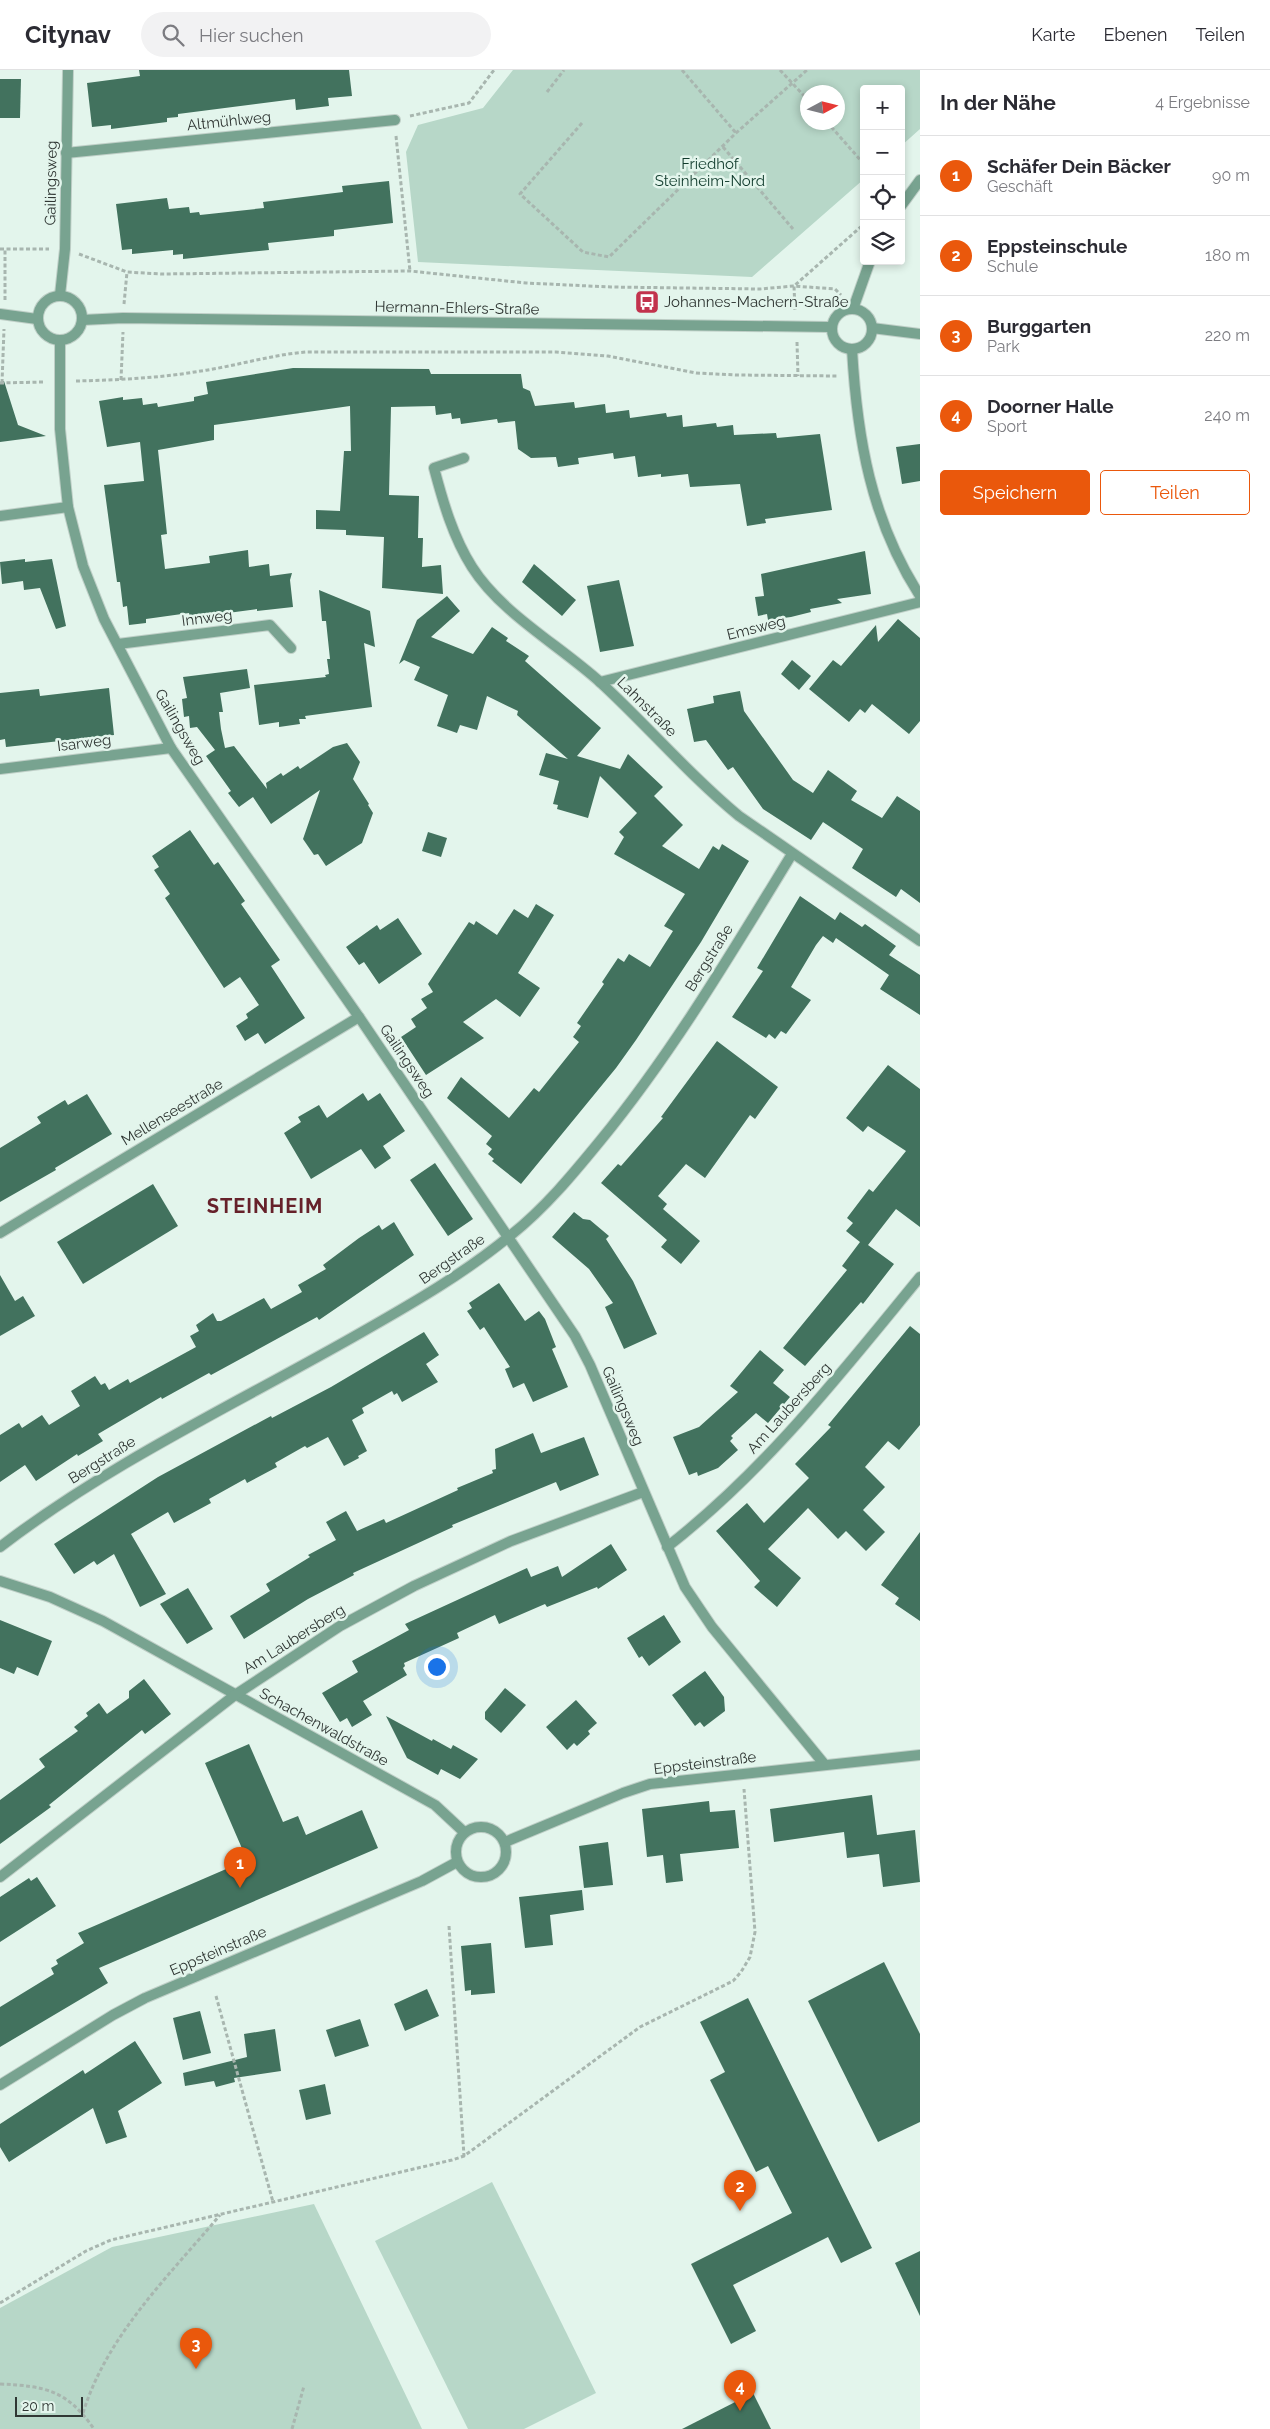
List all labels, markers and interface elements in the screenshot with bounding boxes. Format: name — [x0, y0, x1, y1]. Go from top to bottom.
search box — [141, 12, 491, 57]
text: Citynav — [25, 20, 111, 49]
icon: search — [159, 21, 187, 49]
text: Hier suchen — [199, 24, 304, 46]
text: Karte — [1031, 24, 1075, 45]
text: Ebenen — [1103, 24, 1168, 45]
text: Teilen — [1196, 24, 1245, 45]
north arrow — [800, 85, 845, 130]
map controls — [860, 85, 905, 265]
button: + — [860, 85, 905, 130]
text: In der Nähe — [940, 90, 1056, 115]
text: 4 Ergebnisse — [1155, 93, 1250, 112]
street label: Altmühlweg — [186, 108, 272, 134]
button: − — [860, 130, 905, 175]
street label: Gailingsweg — [41, 141, 61, 225]
park label: Friedhof Steinheim-Nord — [655, 155, 765, 190]
text: Schäfer Dein Bäcker — [987, 155, 1171, 177]
text: 1 — [952, 166, 960, 185]
text: 90 m — [1212, 166, 1250, 185]
button: locate — [860, 175, 905, 220]
text: Geschäft — [987, 177, 1053, 196]
button: layers — [860, 220, 905, 265]
text: Eppsteinschule — [987, 235, 1127, 257]
text: 2 — [951, 246, 961, 265]
text: 180 m — [1205, 246, 1250, 265]
text: Schule — [987, 257, 1038, 276]
bus stop icon: Johannes-Machern-Straße — [634, 289, 660, 315]
place label: Johannes-Machern-Straße — [664, 293, 849, 311]
street label: Hermann-Ehlers-Straße — [374, 298, 540, 318]
text: Burggarten — [987, 315, 1091, 337]
text: 3 — [952, 326, 960, 345]
text: 220 m — [1205, 326, 1250, 345]
text: Park — [987, 337, 1020, 356]
text: Doorner Halle — [987, 395, 1114, 417]
text: 4 — [951, 406, 961, 425]
text: 240 m — [1204, 406, 1250, 425]
text: Sport — [987, 417, 1027, 436]
button: Speichern — [940, 470, 1090, 515]
button: Teilen — [1100, 470, 1250, 515]
street label: Innweg — [181, 606, 233, 630]
street label: Emsweg — [725, 612, 787, 644]
street label: Lahnstraße — [613, 673, 681, 741]
street label: Gailingsweg — [151, 686, 209, 768]
street label: Isarweg — [56, 731, 112, 755]
street label: Bergstraße — [681, 921, 737, 995]
street label: Gailingsweg — [376, 1021, 438, 1101]
street label: Mellenseestraße — [118, 1075, 226, 1149]
district label: STEINHEIM — [207, 1194, 323, 1218]
street label: Bergstraße — [416, 1230, 488, 1288]
street label: Am Laubersberg — [743, 1359, 835, 1457]
street label: Gailingsweg — [598, 1364, 648, 1448]
street label: Bergstraße — [65, 1432, 139, 1488]
street label: Am Laubersberg — [240, 1600, 348, 1678]
your location — [424, 1654, 450, 1680]
street label: Schachenwaldstraße — [256, 1684, 392, 1770]
street label: Eppsteinstraße — [653, 1748, 758, 1778]
pin: 1 — [224, 1847, 256, 1888]
street label: Eppsteinstraße — [167, 1922, 269, 1979]
pin: 2 — [724, 2170, 756, 2211]
pin: 3 — [180, 2328, 212, 2369]
pin: 4 — [724, 2370, 756, 2411]
scale bar — [15, 2394, 82, 2417]
text: 20 m — [22, 2398, 54, 2414]

